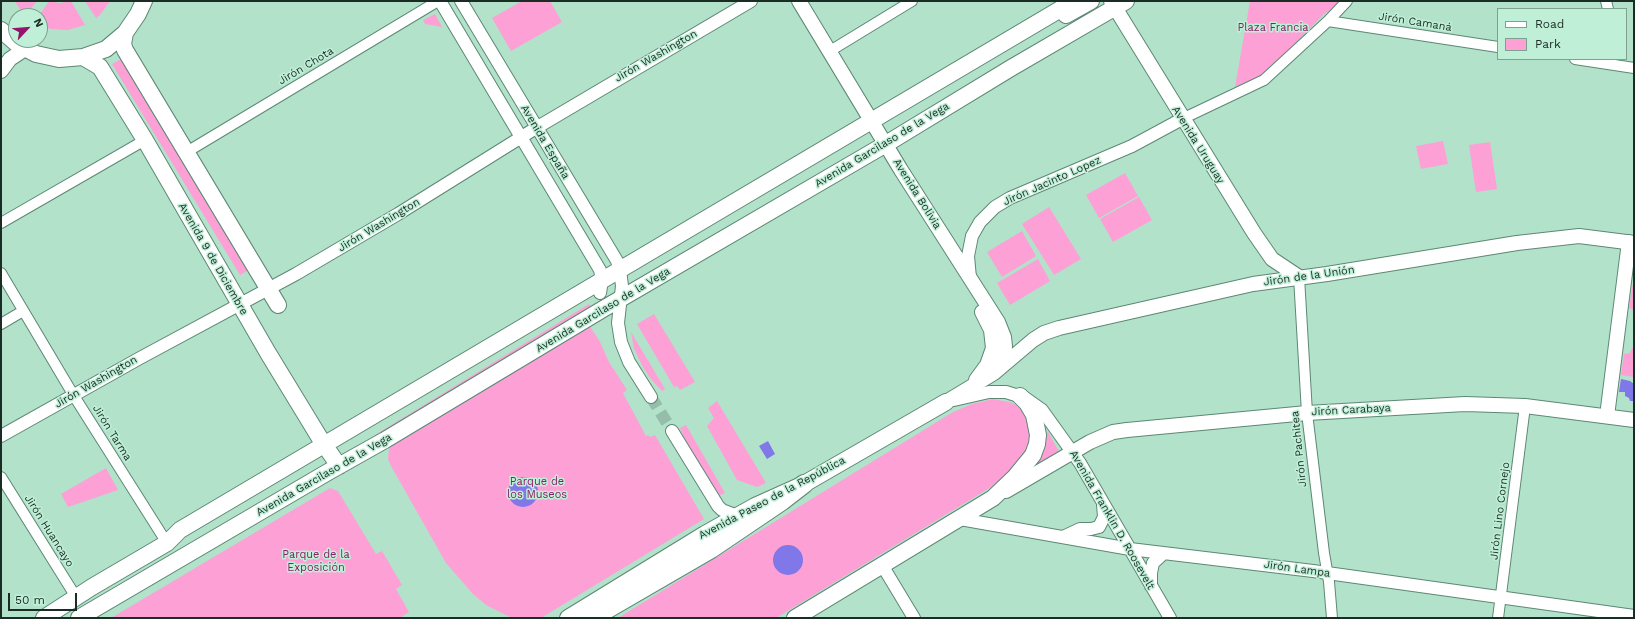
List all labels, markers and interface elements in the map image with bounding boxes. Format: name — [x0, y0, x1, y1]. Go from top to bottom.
north arrow — [8, 8, 48, 48]
legend — [1497, 8, 1627, 60]
street label: Jirón Camaná — [1377, 10, 1453, 34]
text: N — [31, 16, 46, 29]
text: Road — [1535, 17, 1564, 31]
park label: Plaza Francia — [1237, 21, 1309, 35]
street label: Jirón Washington — [612, 27, 700, 85]
text: Park — [1535, 37, 1561, 51]
street label: Jirón Chota — [276, 44, 336, 88]
street label: Avenida Garcilaso de la Vega — [812, 100, 952, 190]
street label: Avenida España — [518, 102, 572, 182]
street label: Avenida Uruguay — [1169, 104, 1227, 186]
street label: Jirón Jacinto Lopez — [1001, 153, 1103, 209]
street label: Avenida Bolivia — [890, 156, 944, 232]
street label: Jirón Washington — [336, 195, 422, 255]
street label: Avenida 9 de Diciembre — [175, 201, 251, 317]
street label: Jirón de la Unión — [1263, 263, 1355, 289]
street label: Avenida Garcilaso de la Vega — [533, 265, 673, 355]
street label: Jirón Washington — [52, 353, 140, 411]
street label: Jirón Carabaya — [1311, 401, 1391, 419]
street label: Jirón Tarma — [90, 403, 134, 463]
street label: Jirón Pachitea — [1288, 410, 1310, 488]
street label: Avenida Garcilaso de la Vega — [254, 431, 394, 519]
street label: Avenida Franklin D. Roosevelt — [1067, 448, 1157, 592]
street label: Avenida Paseo de la República — [696, 454, 848, 542]
street label: Jirón Lino Cornejo — [1487, 461, 1513, 561]
park label: Parque de los Museos — [507, 475, 567, 501]
street label: Jirón Huancayo — [21, 492, 77, 570]
park label: Parque de la Exposición — [282, 548, 350, 574]
street label: Jirón Lampa — [1263, 558, 1331, 580]
scale bar — [10, 585, 79, 611]
text: 50 m — [15, 593, 45, 607]

